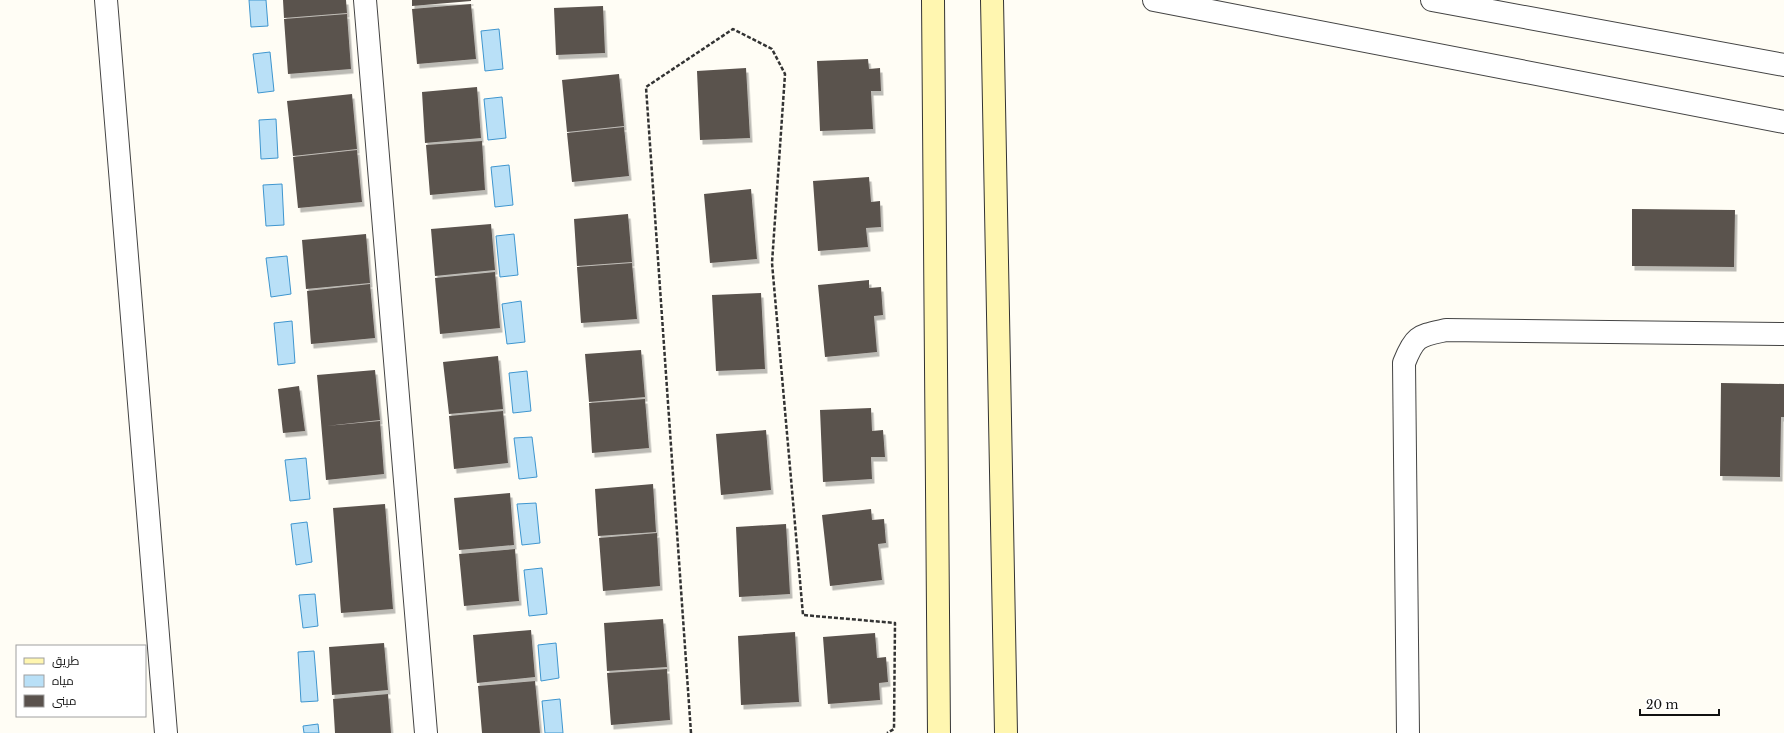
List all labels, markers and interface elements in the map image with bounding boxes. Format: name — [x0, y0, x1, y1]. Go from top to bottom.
legend — [16, 645, 146, 717]
text: طريق — [52, 653, 80, 668]
text: مياه — [52, 673, 74, 688]
scale bar — [1640, 691, 1719, 717]
text: مبنى — [52, 693, 77, 708]
text: 20 m — [1646, 697, 1678, 712]

